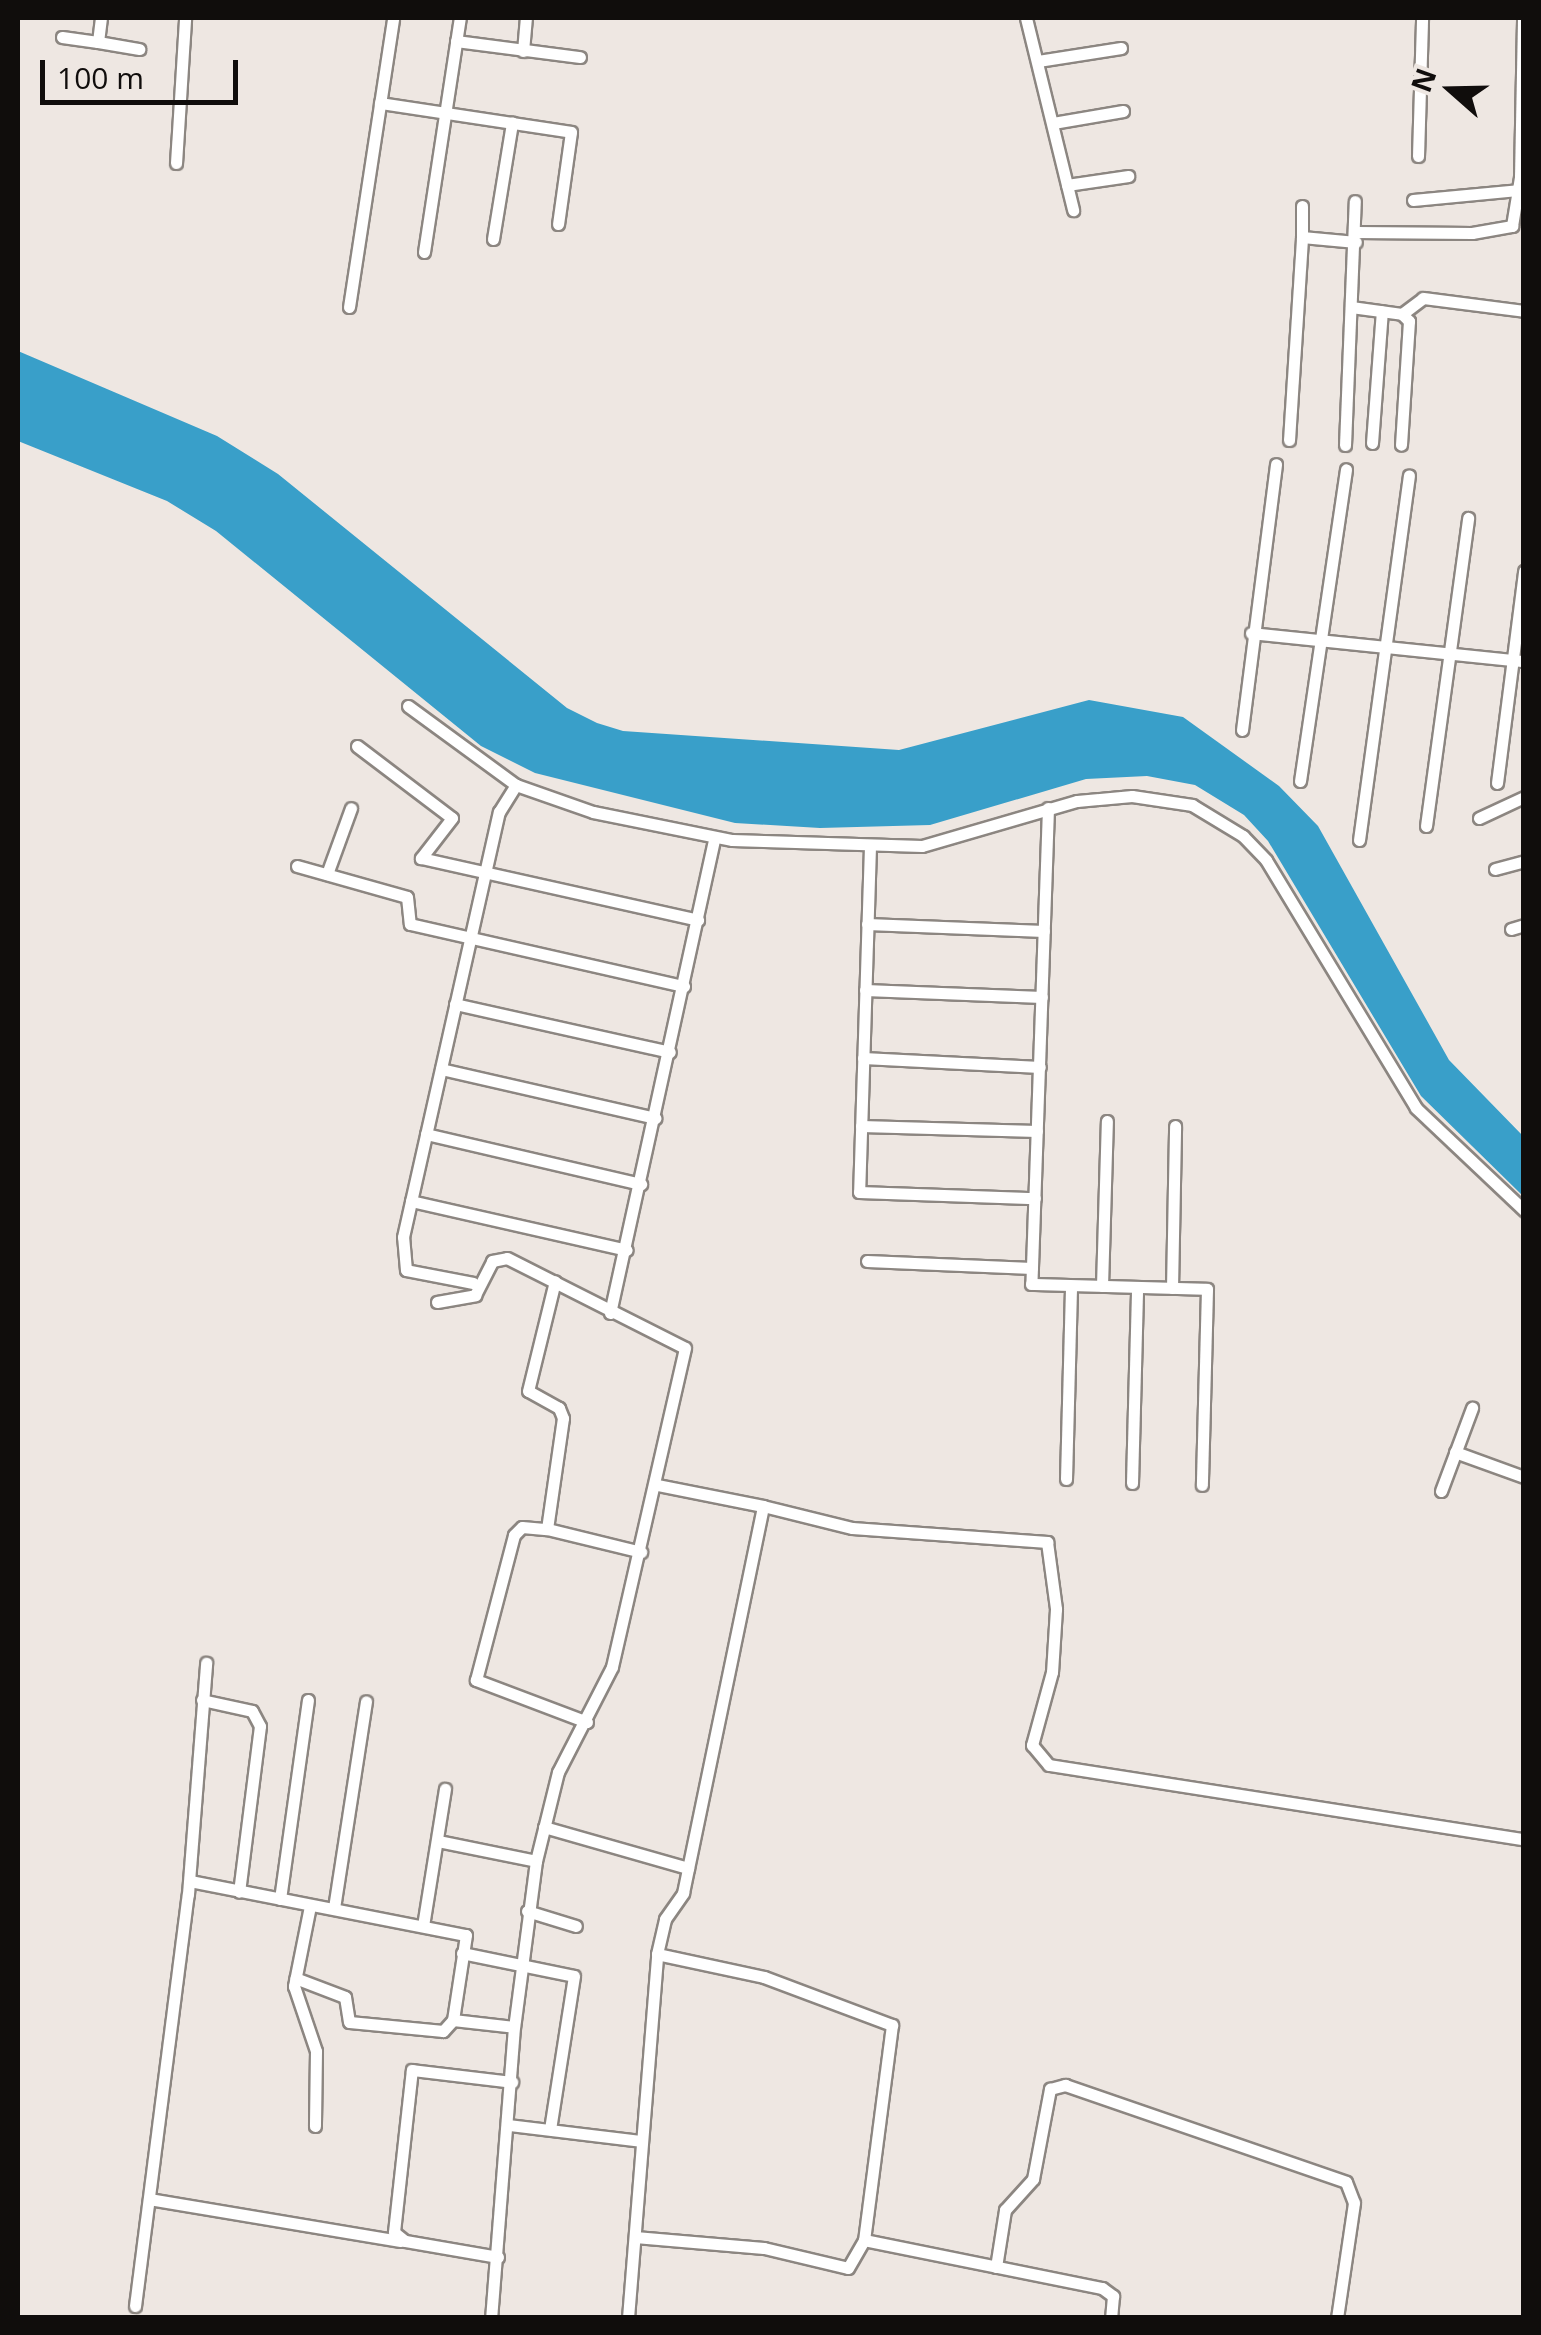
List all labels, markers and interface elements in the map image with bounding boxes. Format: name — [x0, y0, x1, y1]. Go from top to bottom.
scale bar — [45, 40, 242, 102]
north arrow — [1401, 40, 1501, 140]
text: 100 m — [57, 57, 144, 98]
text: N — [1401, 63, 1445, 97]

